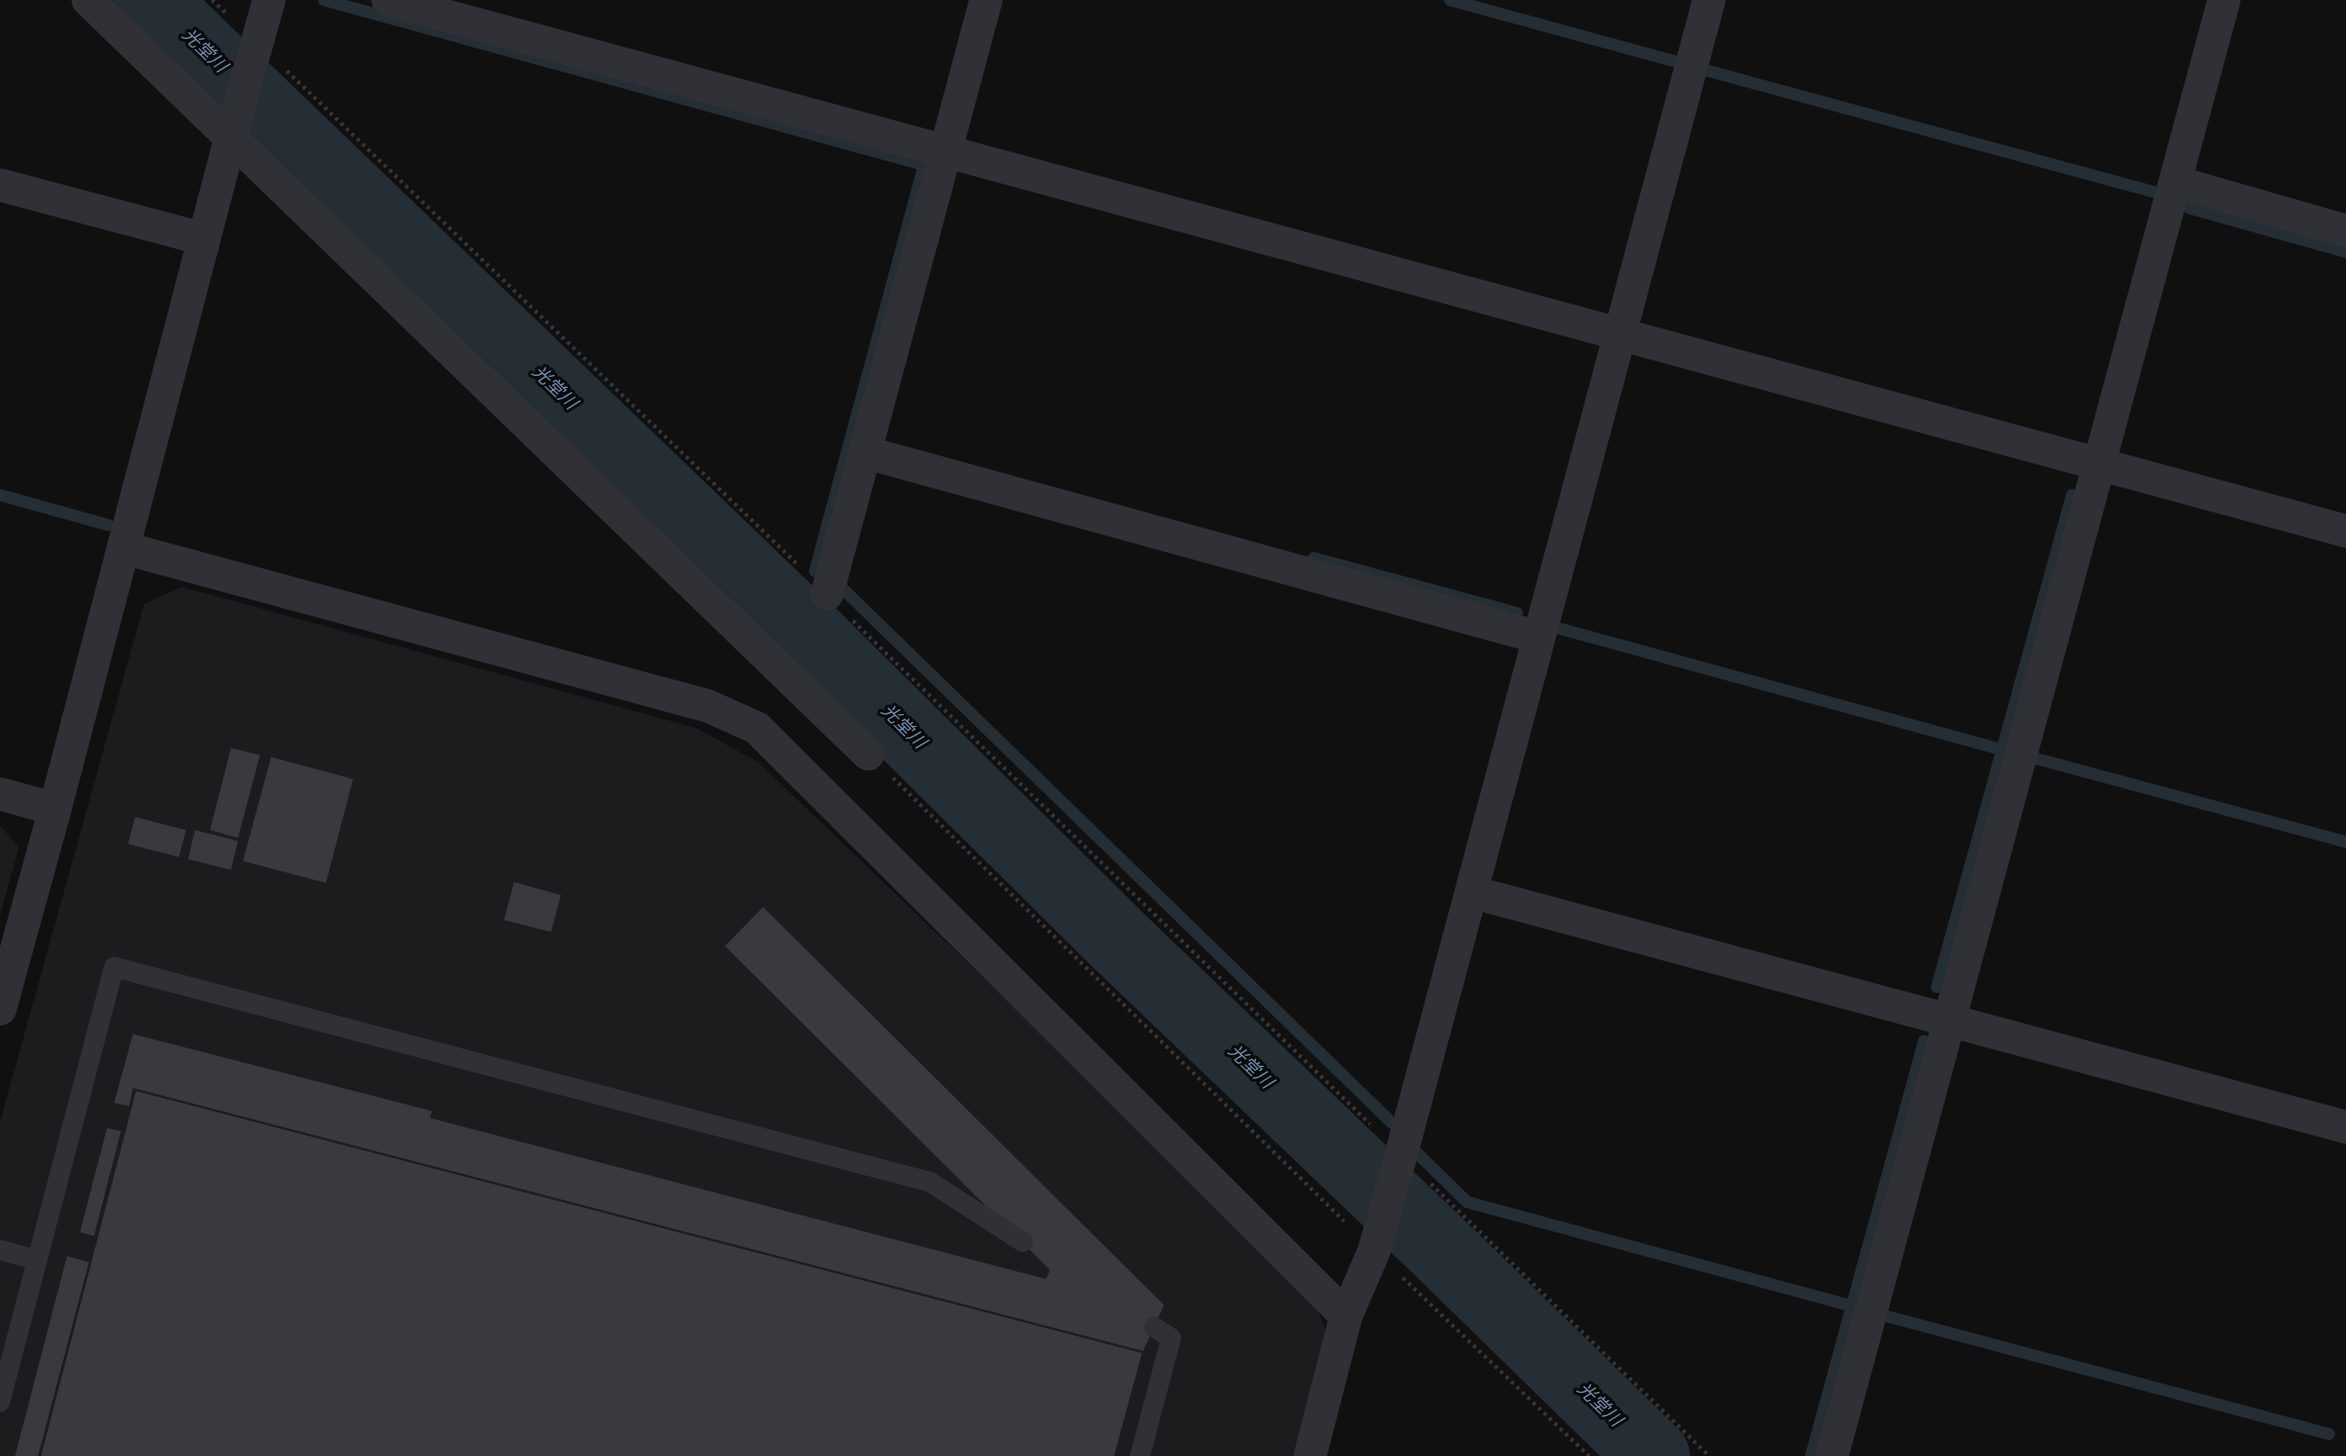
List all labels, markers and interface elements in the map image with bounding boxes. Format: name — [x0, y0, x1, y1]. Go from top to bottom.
water label: 光堂川 — [177, 24, 231, 78]
water label: 光堂川 — [527, 361, 581, 415]
water label: 光堂川 — [876, 700, 930, 754]
water label: 光堂川 — [1223, 1040, 1277, 1094]
water label: 光堂川 — [1572, 1378, 1626, 1432]

